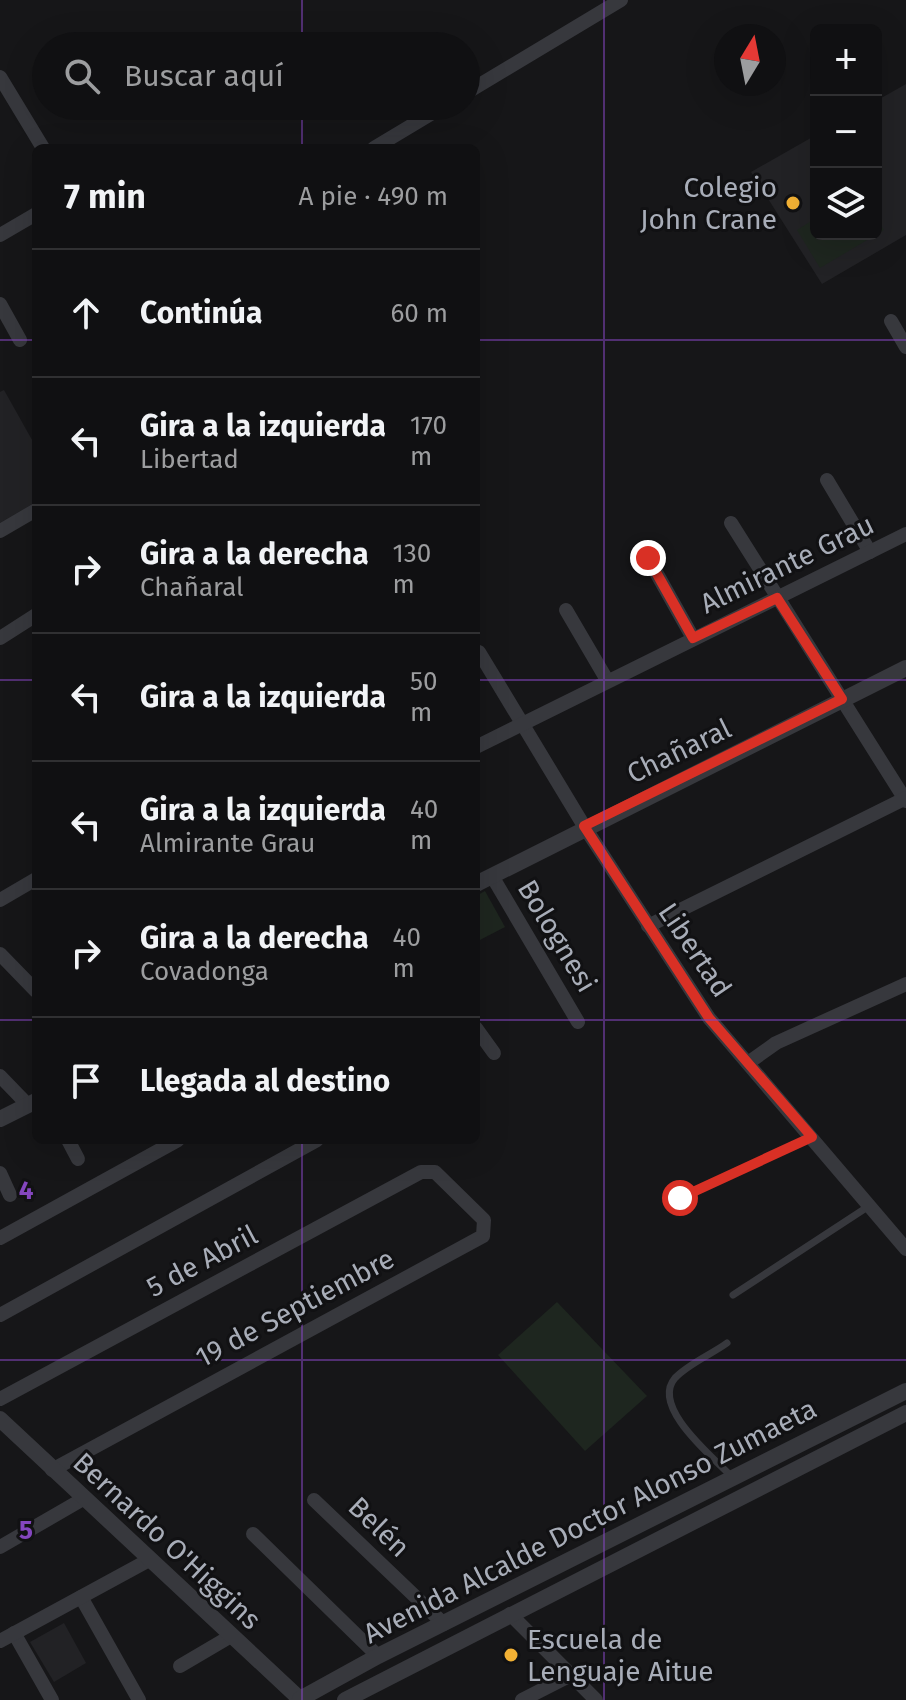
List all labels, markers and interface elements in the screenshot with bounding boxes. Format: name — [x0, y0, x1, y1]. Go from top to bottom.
north arrow — [714, 24, 786, 96]
map controls — [810, 24, 882, 240]
button: + — [810, 24, 882, 96]
search box — [32, 32, 480, 120]
icon: search — [60, 54, 104, 98]
text: Buscar aquí — [124, 58, 284, 94]
button: − — [810, 96, 882, 168]
button: layers — [810, 168, 882, 240]
place label: Colegio John Crane — [640, 171, 777, 236]
text: 7 min — [64, 176, 146, 217]
text: A pie · 490 m — [299, 181, 448, 212]
marker: Colegio John Crane — [784, 194, 802, 212]
icon: ahead — [64, 291, 108, 335]
text: Continúa — [140, 295, 262, 331]
text: 60 m — [390, 298, 448, 329]
text: Gira a la izquierda — [140, 408, 386, 444]
text: 170 m — [410, 410, 447, 472]
icon: left — [64, 419, 108, 463]
text: Libertad — [140, 444, 239, 475]
street label: Almirante Grau — [695, 508, 879, 620]
text: Gira a la derecha — [140, 536, 369, 572]
text: 130 m — [393, 538, 431, 600]
route end — [630, 540, 666, 576]
icon: right — [64, 547, 108, 591]
text: Chañaral — [140, 572, 244, 603]
text: 50 m — [410, 666, 437, 728]
icon: left — [64, 675, 108, 719]
text: Gira a la izquierda — [140, 679, 386, 715]
street label: Chañaral — [622, 712, 736, 790]
text: Gira a la izquierda — [140, 792, 386, 828]
text: 40 m — [410, 794, 438, 856]
icon: left — [64, 803, 108, 847]
text: Almirante Grau — [140, 828, 316, 859]
street label: Bolognesi — [511, 874, 603, 998]
street label: Libertad — [652, 897, 738, 1003]
text: Gira a la derecha — [140, 920, 369, 956]
text: 40 m — [393, 922, 421, 984]
icon: right — [64, 931, 108, 975]
text: Covadonga — [140, 956, 269, 987]
icon: arrive — [64, 1059, 108, 1103]
text: Llegada al destino — [140, 1063, 390, 1099]
text: 4 — [19, 1175, 34, 1206]
route start — [662, 1180, 698, 1216]
street label: 5 de Abril — [141, 1218, 263, 1304]
street label: 19 de Septiembre — [190, 1242, 400, 1374]
street label: Avenida Alcalde Doctor Alonso Zumaeta — [358, 1392, 822, 1650]
street label: Bernardo O'Higgins — [66, 1446, 268, 1636]
street label: Belén — [342, 1490, 416, 1564]
text: 5 — [19, 1515, 33, 1546]
place label: Escuela de Lenguaje Aitue — [527, 1623, 714, 1688]
marker: Escuela de Lenguaje Aitue — [502, 1646, 520, 1664]

